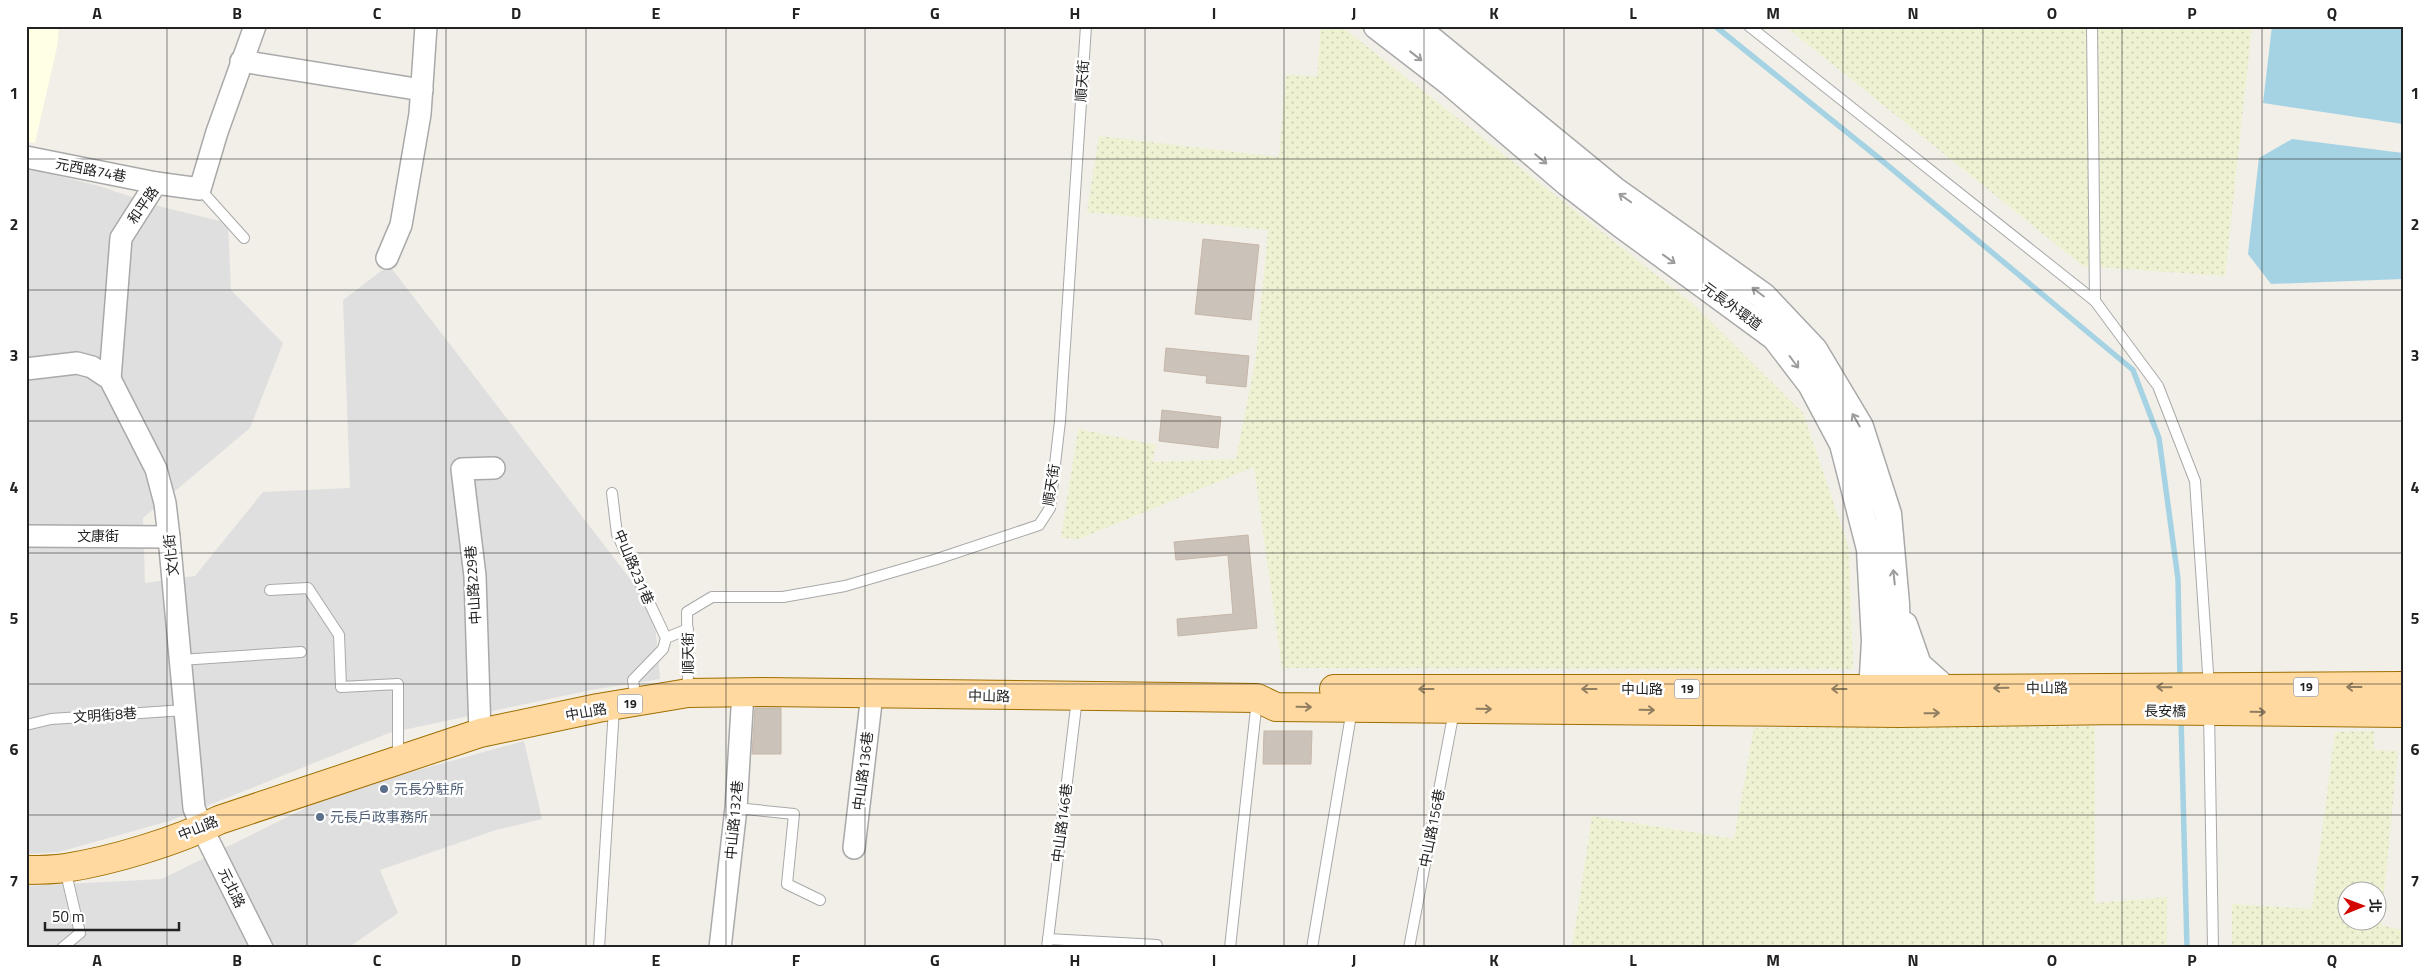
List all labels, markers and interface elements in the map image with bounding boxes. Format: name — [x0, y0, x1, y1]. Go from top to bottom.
text: A — [92, 1, 102, 25]
text: B — [232, 1, 242, 25]
text: C — [373, 1, 382, 25]
text: D — [511, 1, 521, 25]
text: E — [652, 1, 661, 25]
text: F — [792, 1, 801, 25]
text: G — [930, 1, 940, 25]
text: H — [1070, 1, 1080, 25]
text: I — [1212, 1, 1216, 25]
text: J — [1352, 1, 1356, 25]
text: K — [1489, 1, 1499, 25]
text: L — [1629, 1, 1637, 25]
text: M — [1766, 1, 1780, 25]
text: N — [1907, 1, 1919, 25]
text: O — [2047, 1, 2057, 25]
text: P — [2187, 1, 2197, 25]
text: Q — [2327, 1, 2337, 25]
one-way arrow — [1409, 50, 1422, 61]
street label: 順天街 — [1070, 59, 1093, 103]
text: 1 — [10, 81, 18, 105]
text: 1 — [2411, 81, 2419, 105]
street label: 元西路74巷 — [54, 152, 128, 187]
one-way arrow — [1534, 154, 1547, 165]
street label: 和平路 — [122, 181, 163, 228]
one-way arrow — [1618, 193, 1632, 203]
text: 2 — [10, 212, 18, 236]
text: 2 — [2411, 212, 2419, 236]
one-way arrow — [1662, 254, 1676, 264]
street label: 元長外環道 — [1698, 277, 1767, 335]
one-way arrow — [1751, 287, 1764, 298]
text: 3 — [10, 343, 18, 367]
text: 3 — [2411, 343, 2419, 367]
one-way arrow — [1789, 355, 1799, 369]
one-way arrow — [1850, 414, 1860, 428]
street label: 順天街 — [1037, 463, 1064, 507]
text: 4 — [10, 475, 19, 499]
text: 4 — [2411, 475, 2420, 499]
street label: 文康街 — [77, 525, 119, 546]
street label: 中山路231巷 — [609, 526, 660, 608]
street label: 文化街 — [158, 533, 183, 577]
street label: 中山路229巷 — [459, 545, 486, 625]
one-way arrow — [1889, 569, 1899, 585]
text: 5 — [10, 606, 19, 630]
text: 5 — [2411, 606, 2420, 630]
street label: 順天街 — [677, 632, 698, 674]
street label: 中山路 — [2026, 677, 2068, 698]
street label: 中山路 — [1621, 678, 1663, 699]
road number: 19 — [2294, 678, 2318, 696]
road number: 19 — [1674, 680, 1700, 699]
one-way arrow — [2157, 682, 2173, 692]
one-way arrow — [2346, 682, 2362, 692]
one-way arrow — [1993, 683, 2010, 693]
one-way arrow — [1418, 684, 1434, 694]
one-way arrow — [1581, 684, 1597, 694]
one-way arrow — [1831, 684, 1847, 694]
street label: 中山路 — [968, 685, 1010, 706]
road number: 19 — [618, 694, 642, 714]
street label: 中山路 — [563, 698, 608, 725]
street label: 長安橋 — [2144, 700, 2186, 721]
street label: 文明街8巷 — [72, 702, 138, 727]
one-way arrow — [1296, 702, 1312, 712]
one-way arrow — [1476, 704, 1492, 714]
one-way arrow — [1638, 706, 1654, 715]
one-way arrow — [2250, 707, 2266, 717]
one-way arrow — [1923, 708, 1939, 717]
street label: 中山路136巷 — [847, 730, 878, 812]
text: 6 — [10, 737, 19, 761]
text: 6 — [2411, 737, 2420, 761]
place label: 元長分駐所 — [394, 778, 464, 799]
street label: 中山路132巷 — [720, 779, 747, 860]
street label: 中山路146巷 — [1046, 782, 1077, 864]
marker: 元長分駐所 — [378, 783, 390, 795]
street label: 中山路156巷 — [1414, 787, 1449, 869]
place label: 元長戶政事務所 — [330, 806, 428, 827]
street label: 中山路 — [174, 810, 221, 845]
marker: 元長戶政事務所 — [314, 811, 326, 823]
street label: 元北路 — [214, 864, 251, 911]
text: 7 — [10, 869, 18, 893]
text: 7 — [2411, 869, 2419, 893]
north arrow — [2336, 882, 2386, 932]
scale bar — [45, 899, 179, 931]
text: 北 — [2365, 899, 2386, 913]
text: 50 m — [52, 905, 85, 928]
text: A — [92, 948, 102, 972]
text: B — [232, 948, 242, 972]
text: C — [373, 948, 382, 972]
text: D — [511, 948, 521, 972]
text: E — [652, 948, 661, 972]
text: F — [792, 948, 801, 972]
text: G — [930, 948, 940, 972]
text: H — [1070, 948, 1080, 972]
text: I — [1212, 948, 1216, 972]
text: J — [1352, 948, 1356, 972]
text: K — [1489, 948, 1499, 972]
text: L — [1629, 948, 1637, 972]
text: M — [1766, 948, 1780, 972]
text: N — [1907, 948, 1919, 972]
text: O — [2047, 948, 2057, 972]
text: P — [2187, 948, 2197, 972]
text: Q — [2327, 948, 2337, 972]

